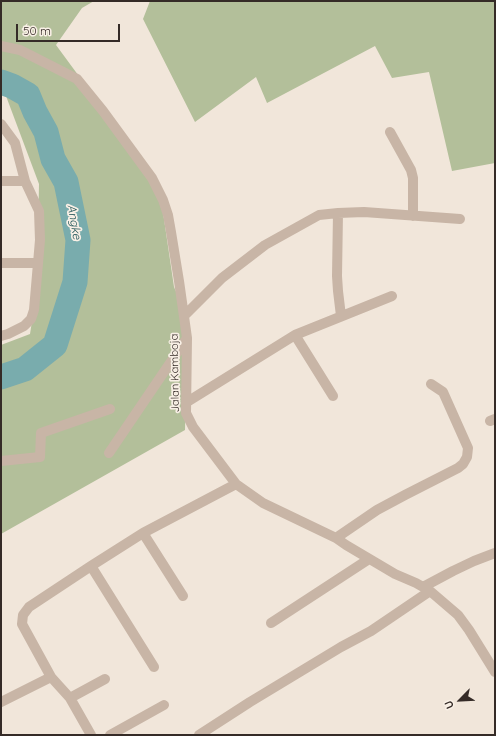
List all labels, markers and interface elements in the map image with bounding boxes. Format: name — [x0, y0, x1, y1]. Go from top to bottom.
scale bar — [18, 16, 122, 42]
text: 50 m — [23, 23, 51, 38]
water label: Angke — [64, 203, 84, 241]
street label: Jalan Kamboja — [168, 334, 182, 412]
north arrow — [440, 680, 480, 720]
text: U — [441, 698, 457, 711]

